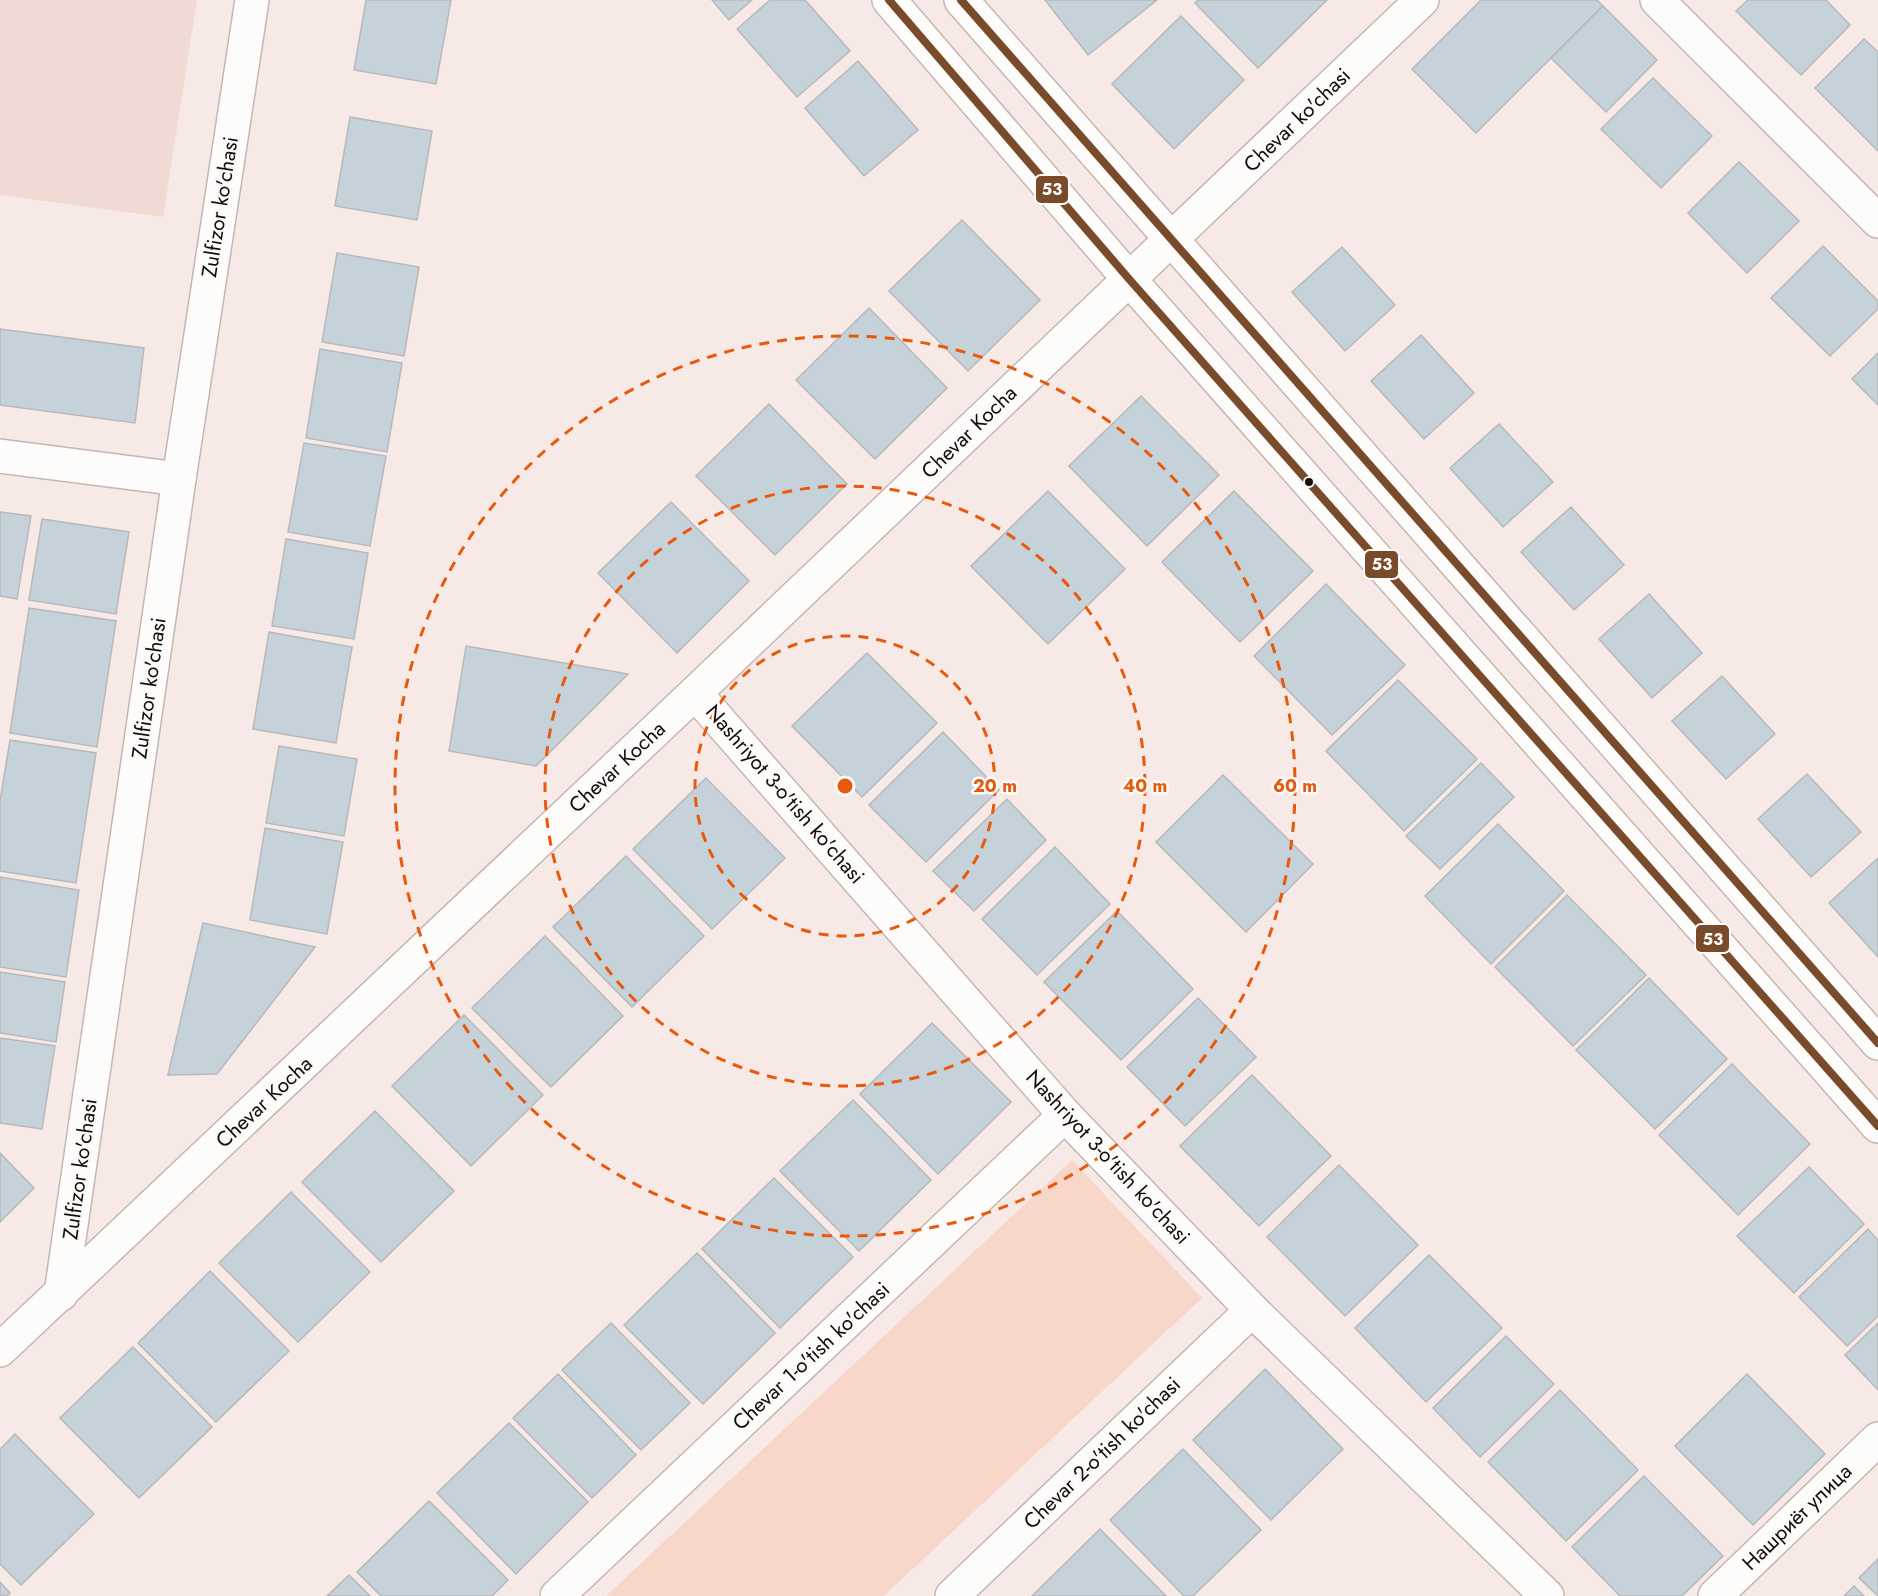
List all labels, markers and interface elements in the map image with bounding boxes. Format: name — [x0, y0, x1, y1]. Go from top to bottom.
street label: Chevar ko'chasi — [1237, 61, 1357, 179]
street label: Zulfizor ko'chasi — [194, 134, 246, 280]
line badge: 53 — [1035, 175, 1069, 204]
text: 53 — [1042, 178, 1062, 201]
street label: Chevar Kocha — [914, 379, 1024, 485]
unlabelled marker — [1303, 476, 1315, 488]
line badge: 53 — [1364, 550, 1399, 579]
text: 53 — [1372, 553, 1392, 576]
street label: Zulfizor ko'chasi — [124, 615, 174, 761]
street label: Nashriyot 3-o'tish ko'chasi — [699, 698, 871, 890]
street label: Chevar Kocha — [562, 714, 672, 820]
text: 20 m — [973, 773, 1017, 799]
text: 40 m — [1123, 773, 1167, 799]
text: 60 m — [1273, 773, 1317, 799]
centre of rings — [835, 776, 855, 796]
line badge: 53 — [1695, 924, 1730, 953]
text: 53 — [1703, 928, 1723, 951]
street label: Chevar Kocha — [209, 1049, 319, 1155]
street label: Nashriyot 3-o'tish ko'chasi — [1019, 1063, 1197, 1251]
street label: Zulfizor ko'chasi — [55, 1096, 105, 1242]
street label: Chevar 1-o'tish ko'chasi — [726, 1275, 896, 1437]
street label: Chevar 2-o'tish ko'chasi — [1017, 1370, 1187, 1536]
street label: Нашриёт улица — [1735, 1457, 1859, 1577]

